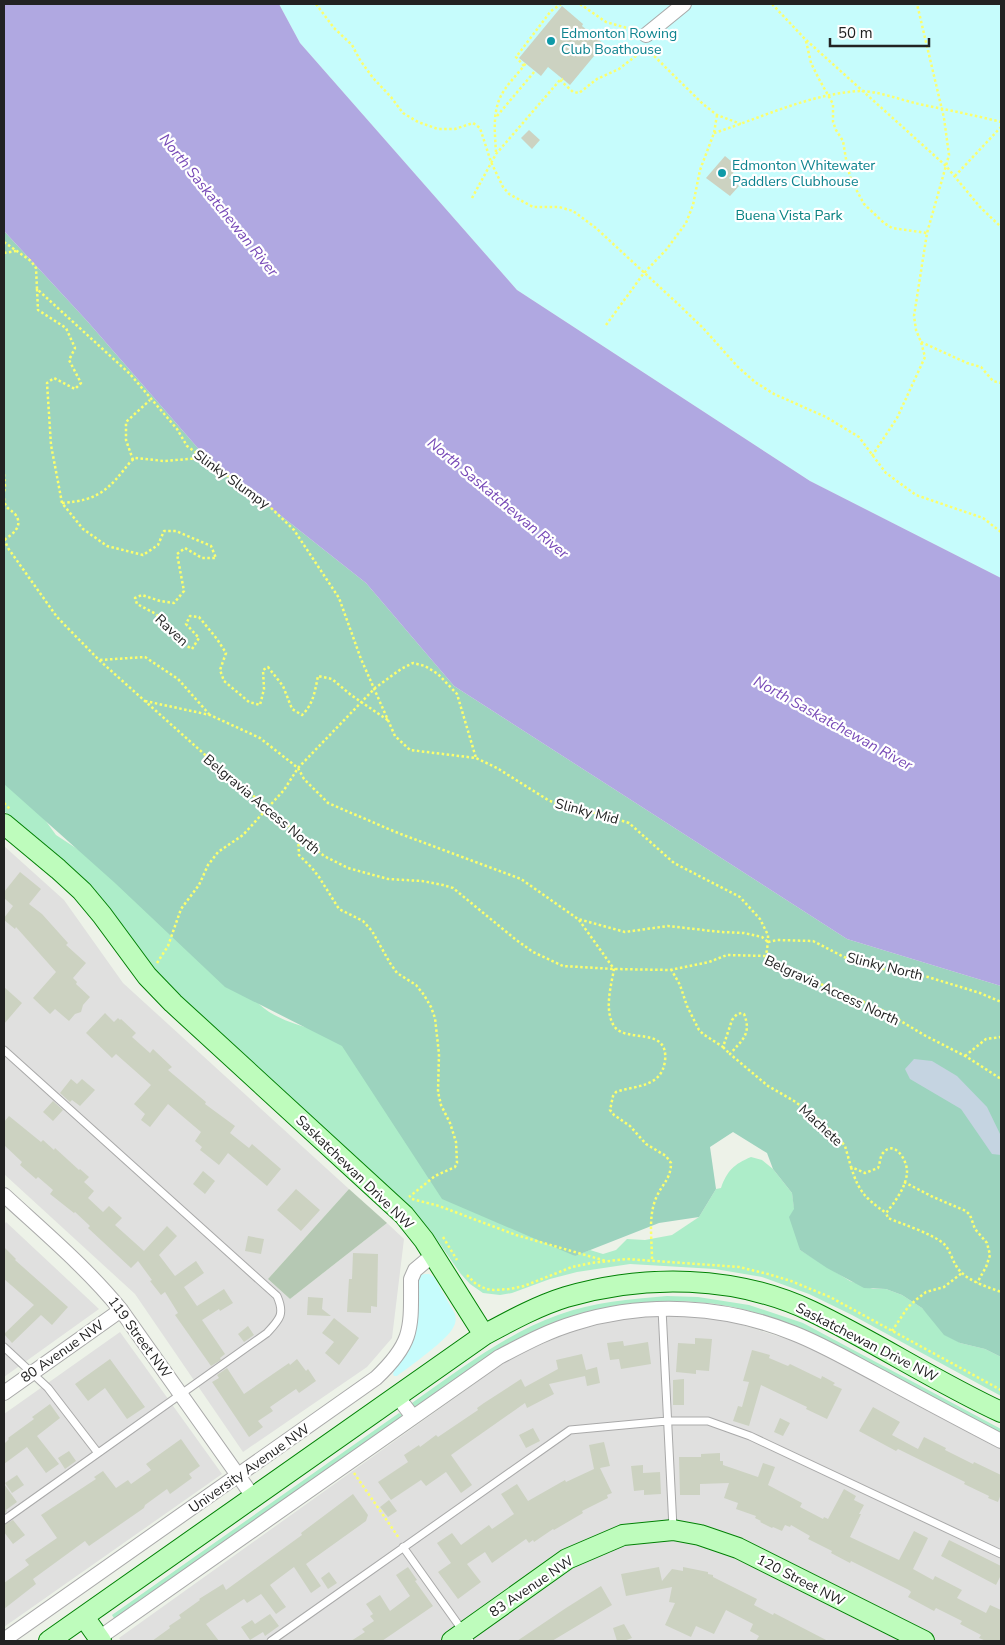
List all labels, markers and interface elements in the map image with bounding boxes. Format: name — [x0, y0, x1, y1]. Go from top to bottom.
scale bar — [830, 15, 929, 47]
text: 50 m — [838, 23, 873, 43]
place label: Edmonton Rowing Club Boathouse — [561, 24, 677, 59]
marker: Edmonton Rowing Club Boathouse — [545, 35, 557, 47]
water label: North Saskatchewan River — [155, 129, 283, 281]
place label: Edmonton Whitewater Paddlers Clubhouse — [732, 156, 875, 191]
marker: Edmonton Whitewater Paddlers Clubhouse — [716, 167, 728, 179]
park label: Buena Vista Park — [735, 206, 844, 225]
water label: North Saskatchewan River — [423, 433, 573, 563]
street label: Slinky Slumpy — [190, 445, 274, 514]
street label: Raven — [151, 610, 192, 651]
water label: North Saskatchewan River — [750, 671, 916, 775]
street label: Belgravia Access North — [199, 750, 324, 859]
street label: Slinky Mid — [553, 794, 621, 829]
street label: Slinky North — [845, 948, 925, 985]
street label: Belgravia Access North — [761, 951, 902, 1030]
street label: Machete — [795, 1100, 847, 1151]
street label: Saskatchewan Drive NW — [292, 1111, 418, 1234]
street label: 119 Street NW — [104, 1293, 176, 1382]
street label: Saskatchewan Drive NW — [793, 1298, 942, 1387]
street label: 80 Avenue NW — [17, 1315, 108, 1387]
street label: University Avenue NW — [185, 1419, 314, 1517]
street label: 120 Street NW — [754, 1550, 849, 1611]
street label: 83 Avenue NW — [486, 1551, 577, 1622]

